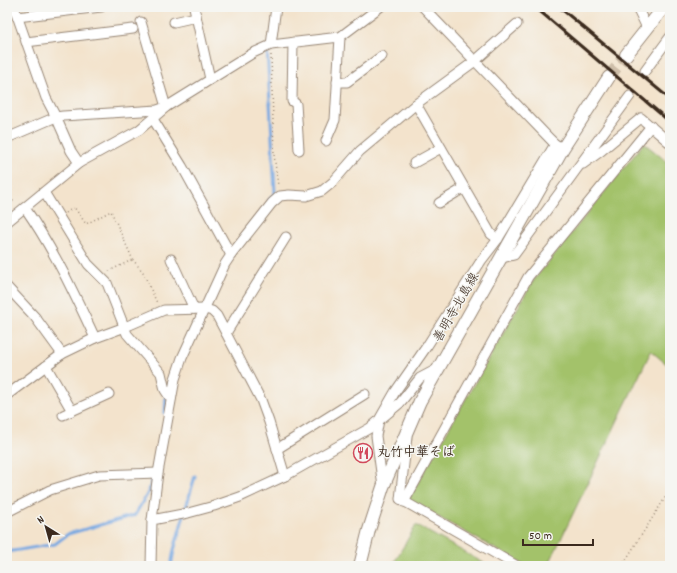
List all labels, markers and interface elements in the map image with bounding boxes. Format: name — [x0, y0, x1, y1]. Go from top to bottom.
street label: 善明寺北島線 — [429, 269, 485, 347]
restaurant icon: 丸竹中華そば — [352, 442, 374, 464]
place label: 丸竹中華そば — [377, 444, 455, 463]
north arrow — [26, 507, 66, 547]
text: N — [34, 512, 49, 529]
scale bar — [523, 521, 593, 547]
text: 50 m — [529, 528, 552, 545]

